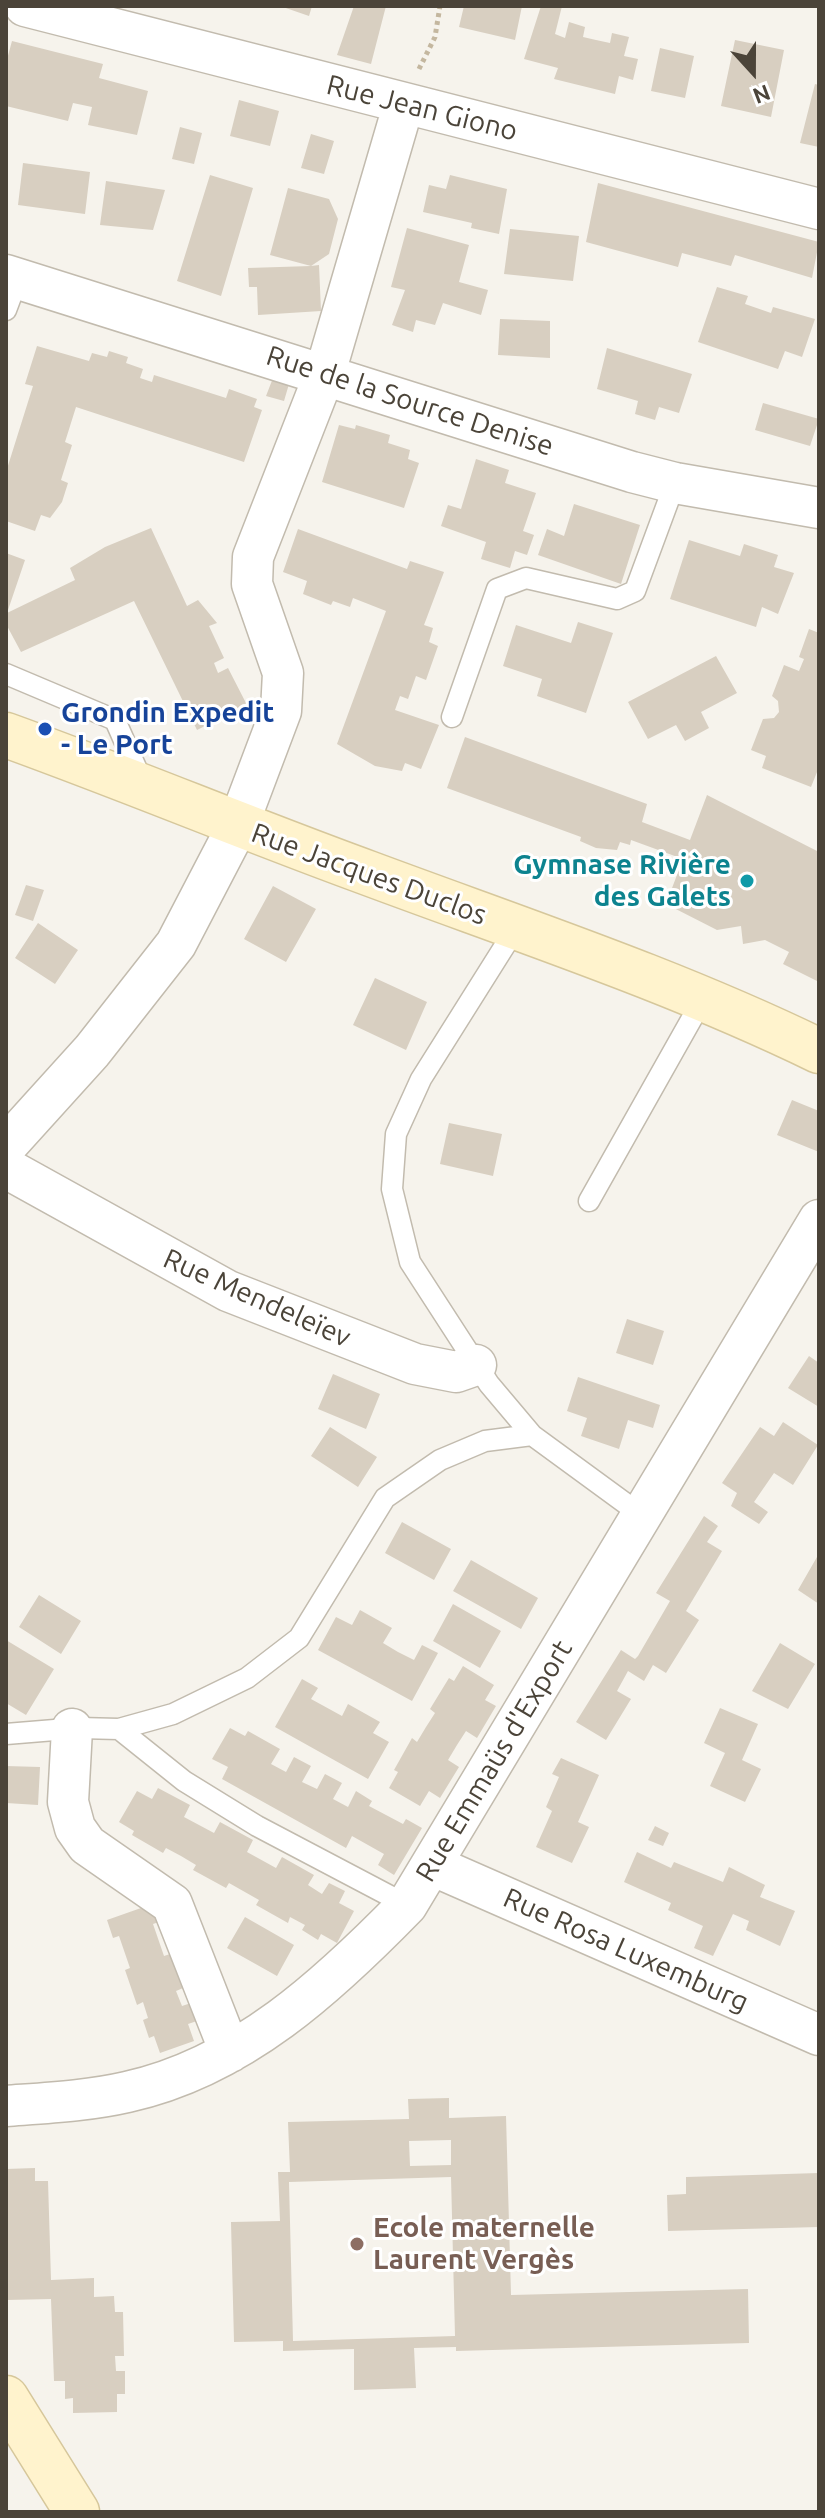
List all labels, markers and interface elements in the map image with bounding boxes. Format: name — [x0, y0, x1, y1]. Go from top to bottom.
north arrow — [713, 32, 793, 112]
street label: Rue Jean Giono — [323, 68, 521, 148]
text: N — [750, 80, 774, 109]
street label: Rue de la Source Denise — [262, 339, 558, 463]
place label: Grondin Expedit - Le Port — [61, 696, 274, 762]
marker: Grondin Expedit - Le Port — [36, 720, 54, 738]
street label: Rue Jacques Duclos — [247, 816, 491, 932]
place label: Gymnase Rivière des Galets — [513, 848, 731, 914]
marker: Gymnase Rivière des Galets — [738, 872, 756, 890]
street label: Rue Mendeleïev — [158, 1242, 356, 1354]
street label: Rue Emmaüs d'Export — [409, 1634, 579, 1888]
street label: Rue Rosa Luxemburg — [498, 1881, 754, 2019]
place label: Ecole maternelle Laurent Vergès — [373, 2211, 595, 2277]
marker: Ecole maternelle Laurent Vergès — [348, 2235, 366, 2253]

